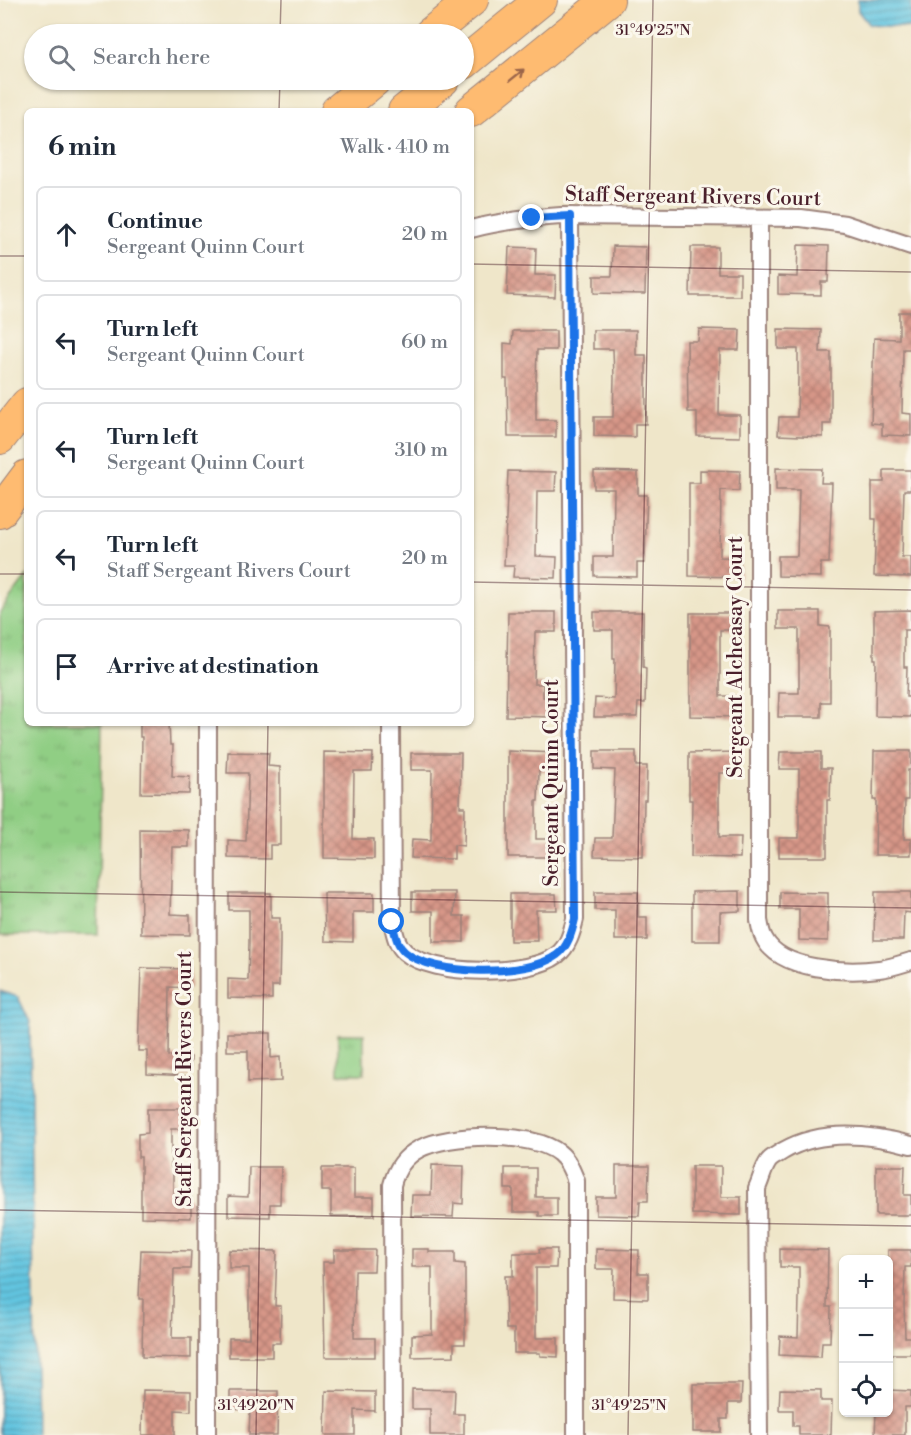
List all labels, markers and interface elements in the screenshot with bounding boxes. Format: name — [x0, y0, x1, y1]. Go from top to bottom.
text: 31°49'25"N — [615, 21, 691, 40]
search box — [24, 24, 474, 90]
icon: search — [45, 41, 78, 74]
text: Search here — [93, 44, 210, 71]
one-way arrow — [509, 68, 525, 81]
text: 6 min — [48, 131, 116, 163]
text: Walk · 410 m — [340, 135, 450, 160]
street label: Staff Sergeant Rivers Court — [565, 182, 822, 212]
route end — [518, 204, 544, 230]
text: Continue — [107, 208, 203, 235]
icon: ahead — [50, 218, 83, 251]
text: 20 m — [402, 222, 448, 247]
text: Sergeant Quinn Court — [107, 235, 305, 260]
text: Turn left — [107, 316, 198, 343]
icon: left — [50, 326, 83, 359]
text: 60 m — [401, 330, 448, 355]
text: Sergeant Quinn Court — [107, 343, 305, 368]
text: Turn left — [107, 424, 198, 451]
icon: left — [50, 434, 83, 467]
text: 310 m — [395, 438, 448, 463]
text: Sergeant Quinn Court — [107, 451, 305, 476]
text: Turn left — [107, 532, 198, 559]
street label: Sergeant Alcheasay Court — [723, 535, 749, 778]
icon: left — [50, 542, 83, 575]
text: 20 m — [402, 546, 448, 571]
text: Staff Sergeant Rivers Court — [107, 559, 351, 584]
icon: arrive — [50, 650, 83, 683]
text: Arrive at destination — [107, 653, 319, 680]
street label: Sergeant Quinn Court — [539, 679, 565, 887]
route start — [378, 908, 404, 934]
street label: Staff Sergeant Rivers Court — [172, 950, 198, 1207]
map controls — [839, 1255, 893, 1417]
button: + — [839, 1255, 893, 1309]
button: − — [839, 1309, 893, 1363]
button: locate — [839, 1363, 893, 1417]
text: 31°49'20"N — [218, 1396, 294, 1415]
text: 31°49'25"N — [591, 1396, 667, 1415]

